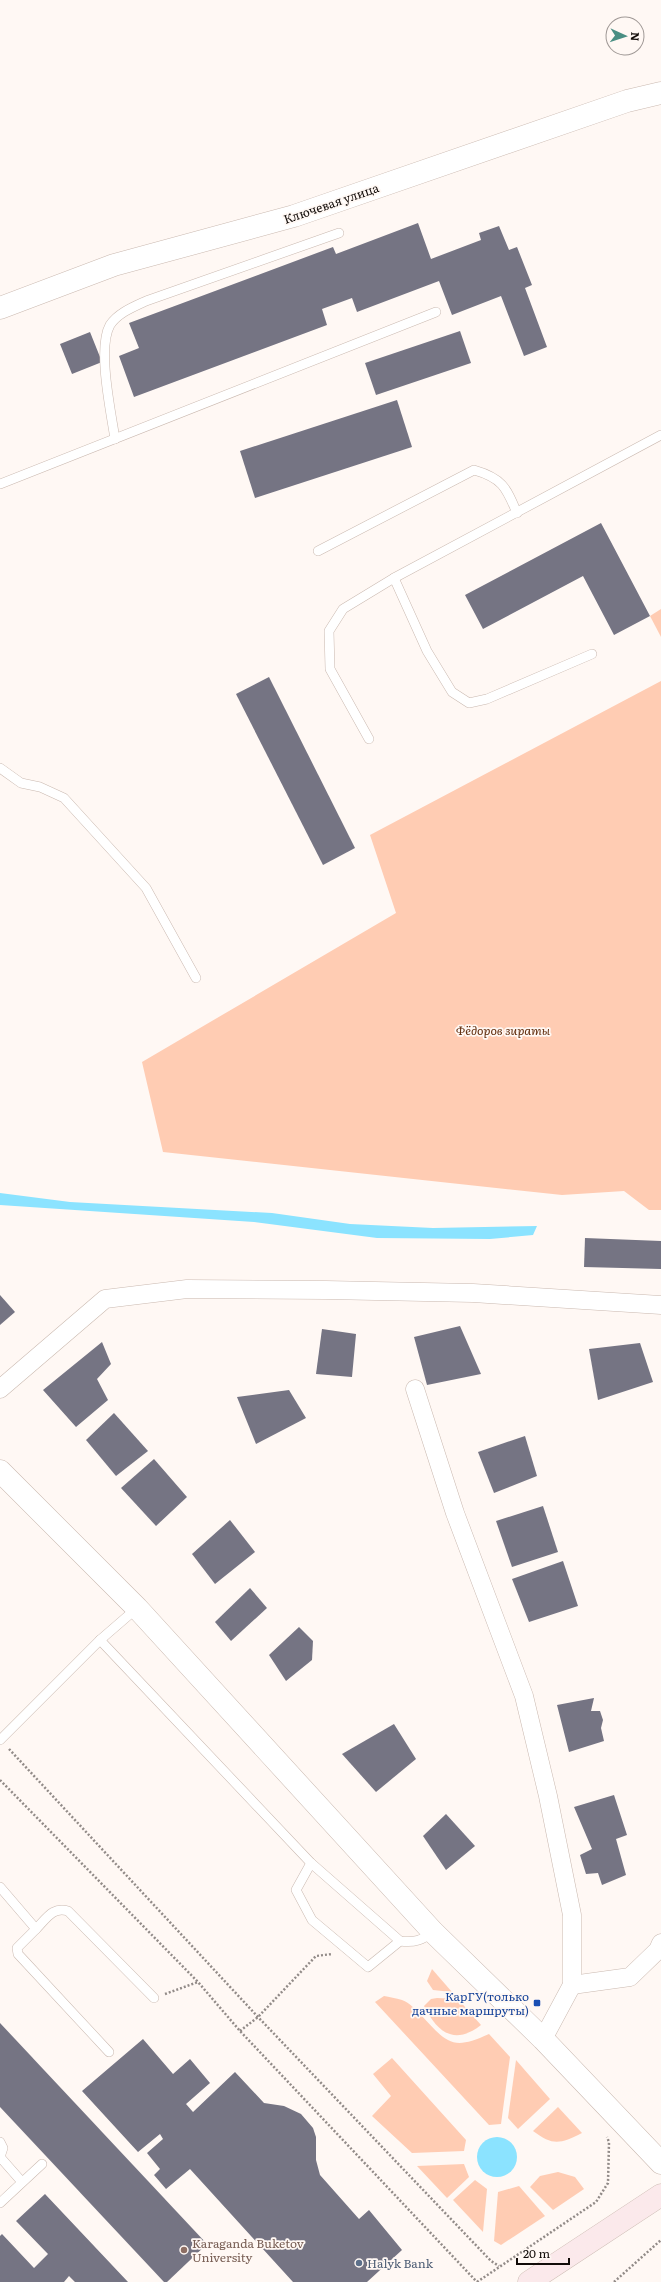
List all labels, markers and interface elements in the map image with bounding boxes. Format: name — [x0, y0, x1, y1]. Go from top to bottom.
north arrow — [605, 16, 645, 56]
text: N — [628, 32, 644, 42]
street label: Ключевая улица — [281, 178, 382, 228]
park label: Фёдоров зираты — [456, 1021, 551, 1039]
place label: КарГУ(только дачные маршруты) — [412, 1987, 529, 2019]
marker: КарГУ(только дачные маршруты) — [532, 1998, 542, 2008]
place label: Karaganda Buketov University — [192, 2234, 304, 2266]
scale bar — [517, 2240, 569, 2266]
text: 20 m — [523, 2244, 550, 2262]
marker: Karaganda Buketov University — [179, 2245, 189, 2255]
place label: Halyk Bank — [367, 2254, 434, 2272]
marker: Halyk Bank — [354, 2258, 364, 2268]

